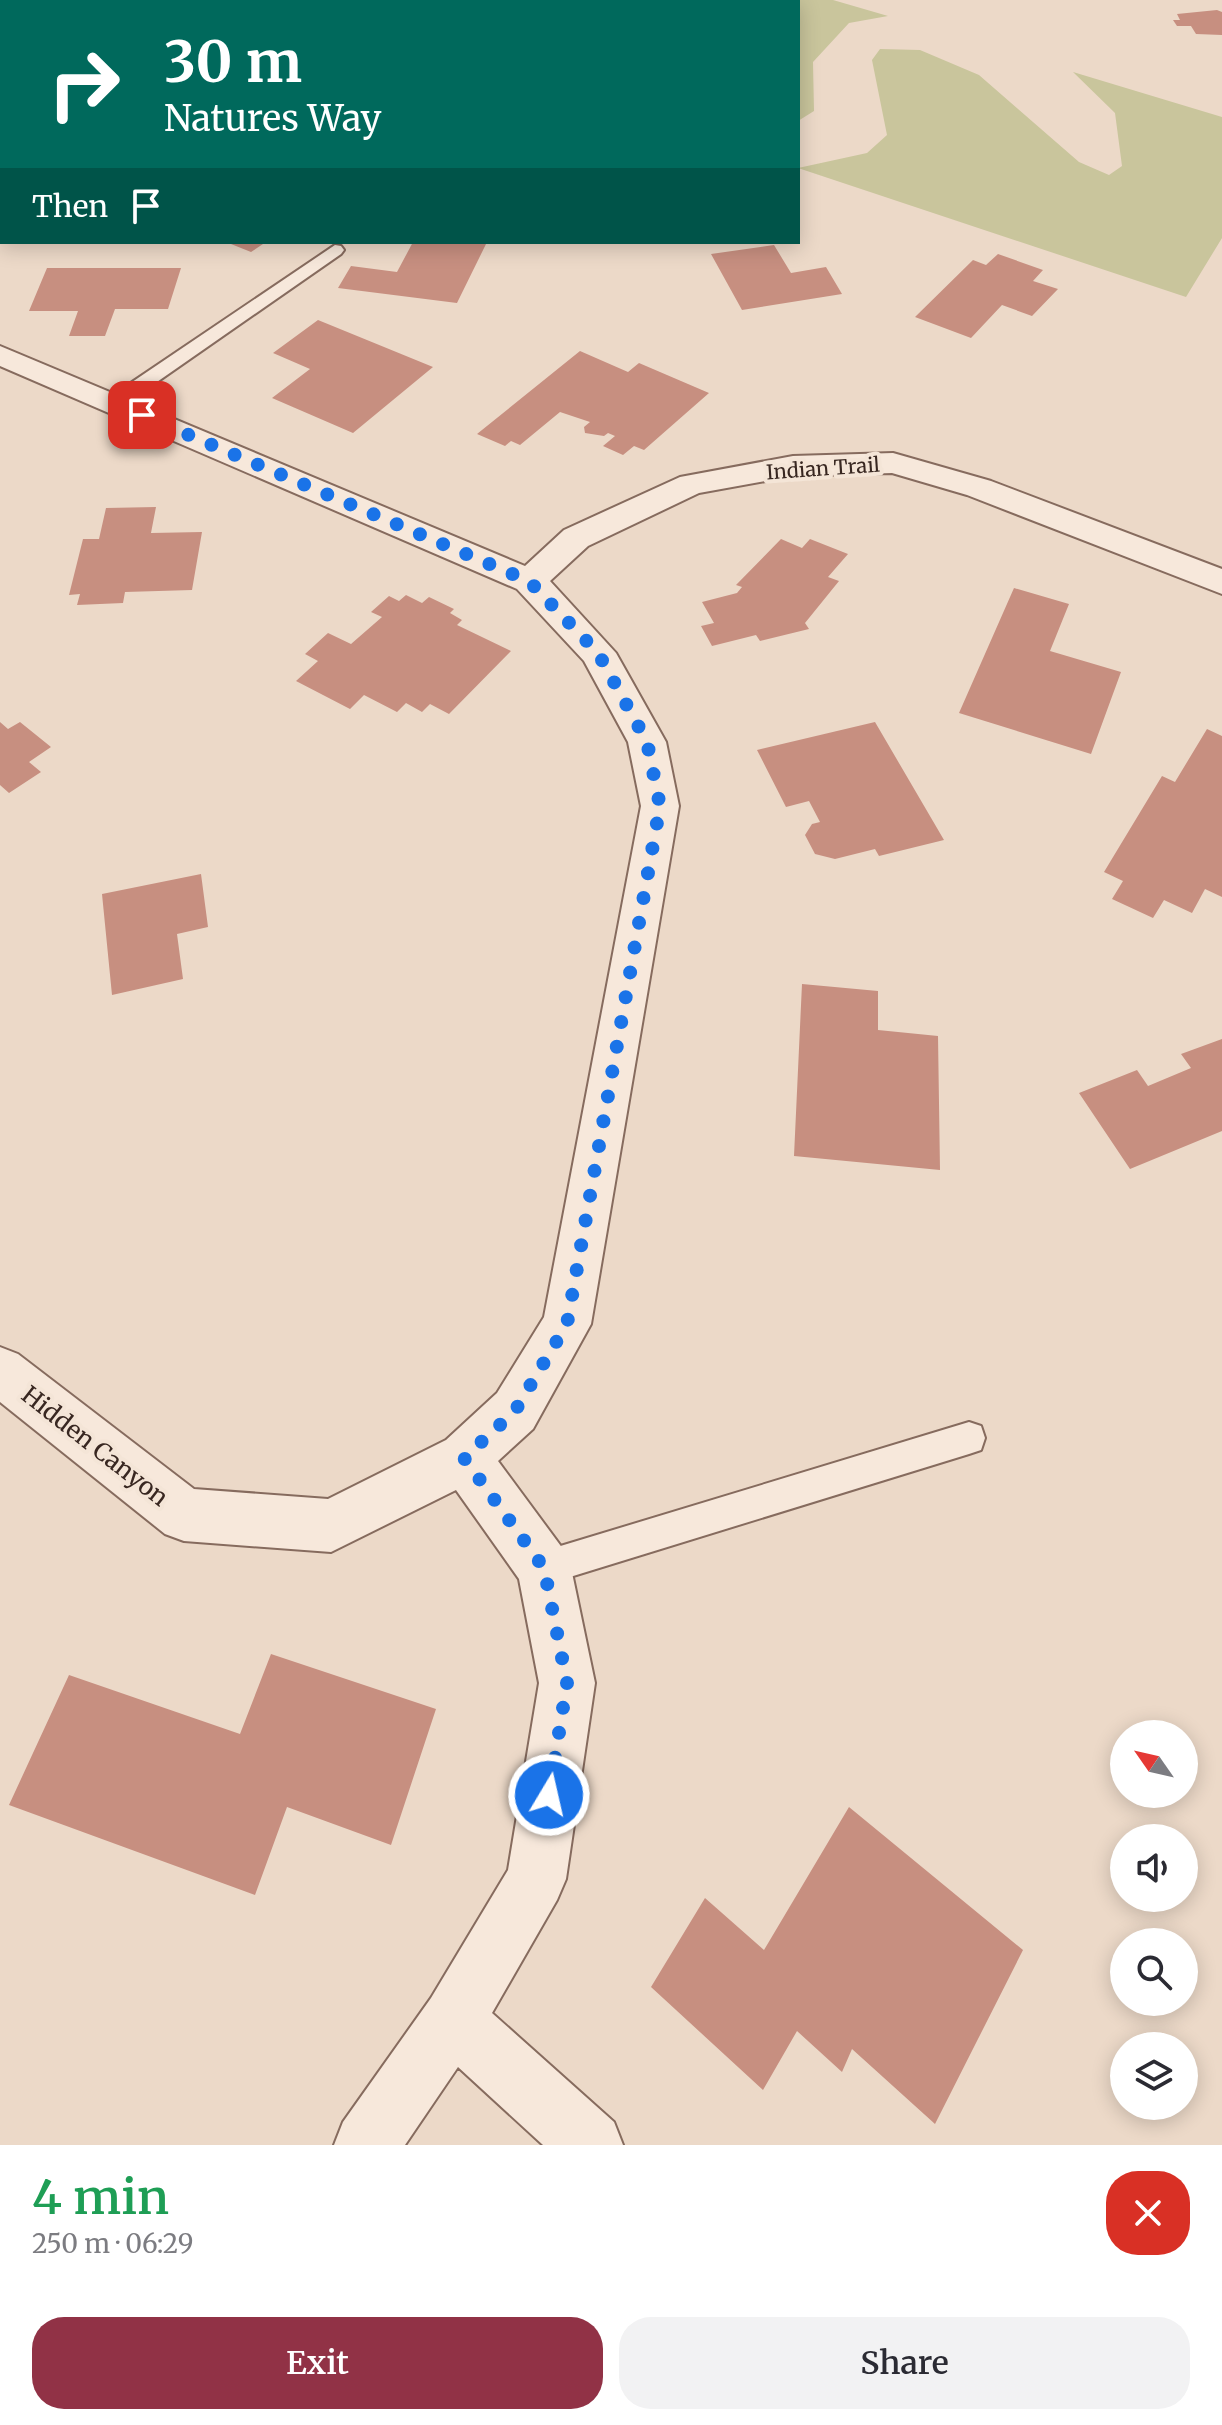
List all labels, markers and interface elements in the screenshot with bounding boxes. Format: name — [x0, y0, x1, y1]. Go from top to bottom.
text: 30 m — [164, 27, 302, 97]
icon: right — [32, 32, 136, 136]
text: Natures Way — [164, 96, 381, 141]
icon: arrive — [124, 184, 168, 228]
text: Then — [32, 187, 108, 225]
pin — [108, 381, 176, 449]
icon: arrive — [120, 393, 164, 437]
street label: Indian Trail — [765, 452, 881, 484]
street label: Hidden Canyon — [15, 1379, 175, 1513]
north arrow — [1110, 1720, 1198, 1808]
map controls — [1110, 1720, 1198, 2120]
position arrow — [507, 1753, 591, 1837]
button: sound — [1110, 1824, 1198, 1912]
button: search — [1110, 1928, 1198, 2016]
button: layers — [1110, 2032, 1198, 2120]
text: 4 min — [32, 2167, 169, 2227]
button: close — [1106, 2171, 1190, 2255]
text: 250 m · 06:29 — [32, 2227, 193, 2260]
button: Exit — [32, 2317, 603, 2409]
button: Share — [619, 2317, 1190, 2409]

